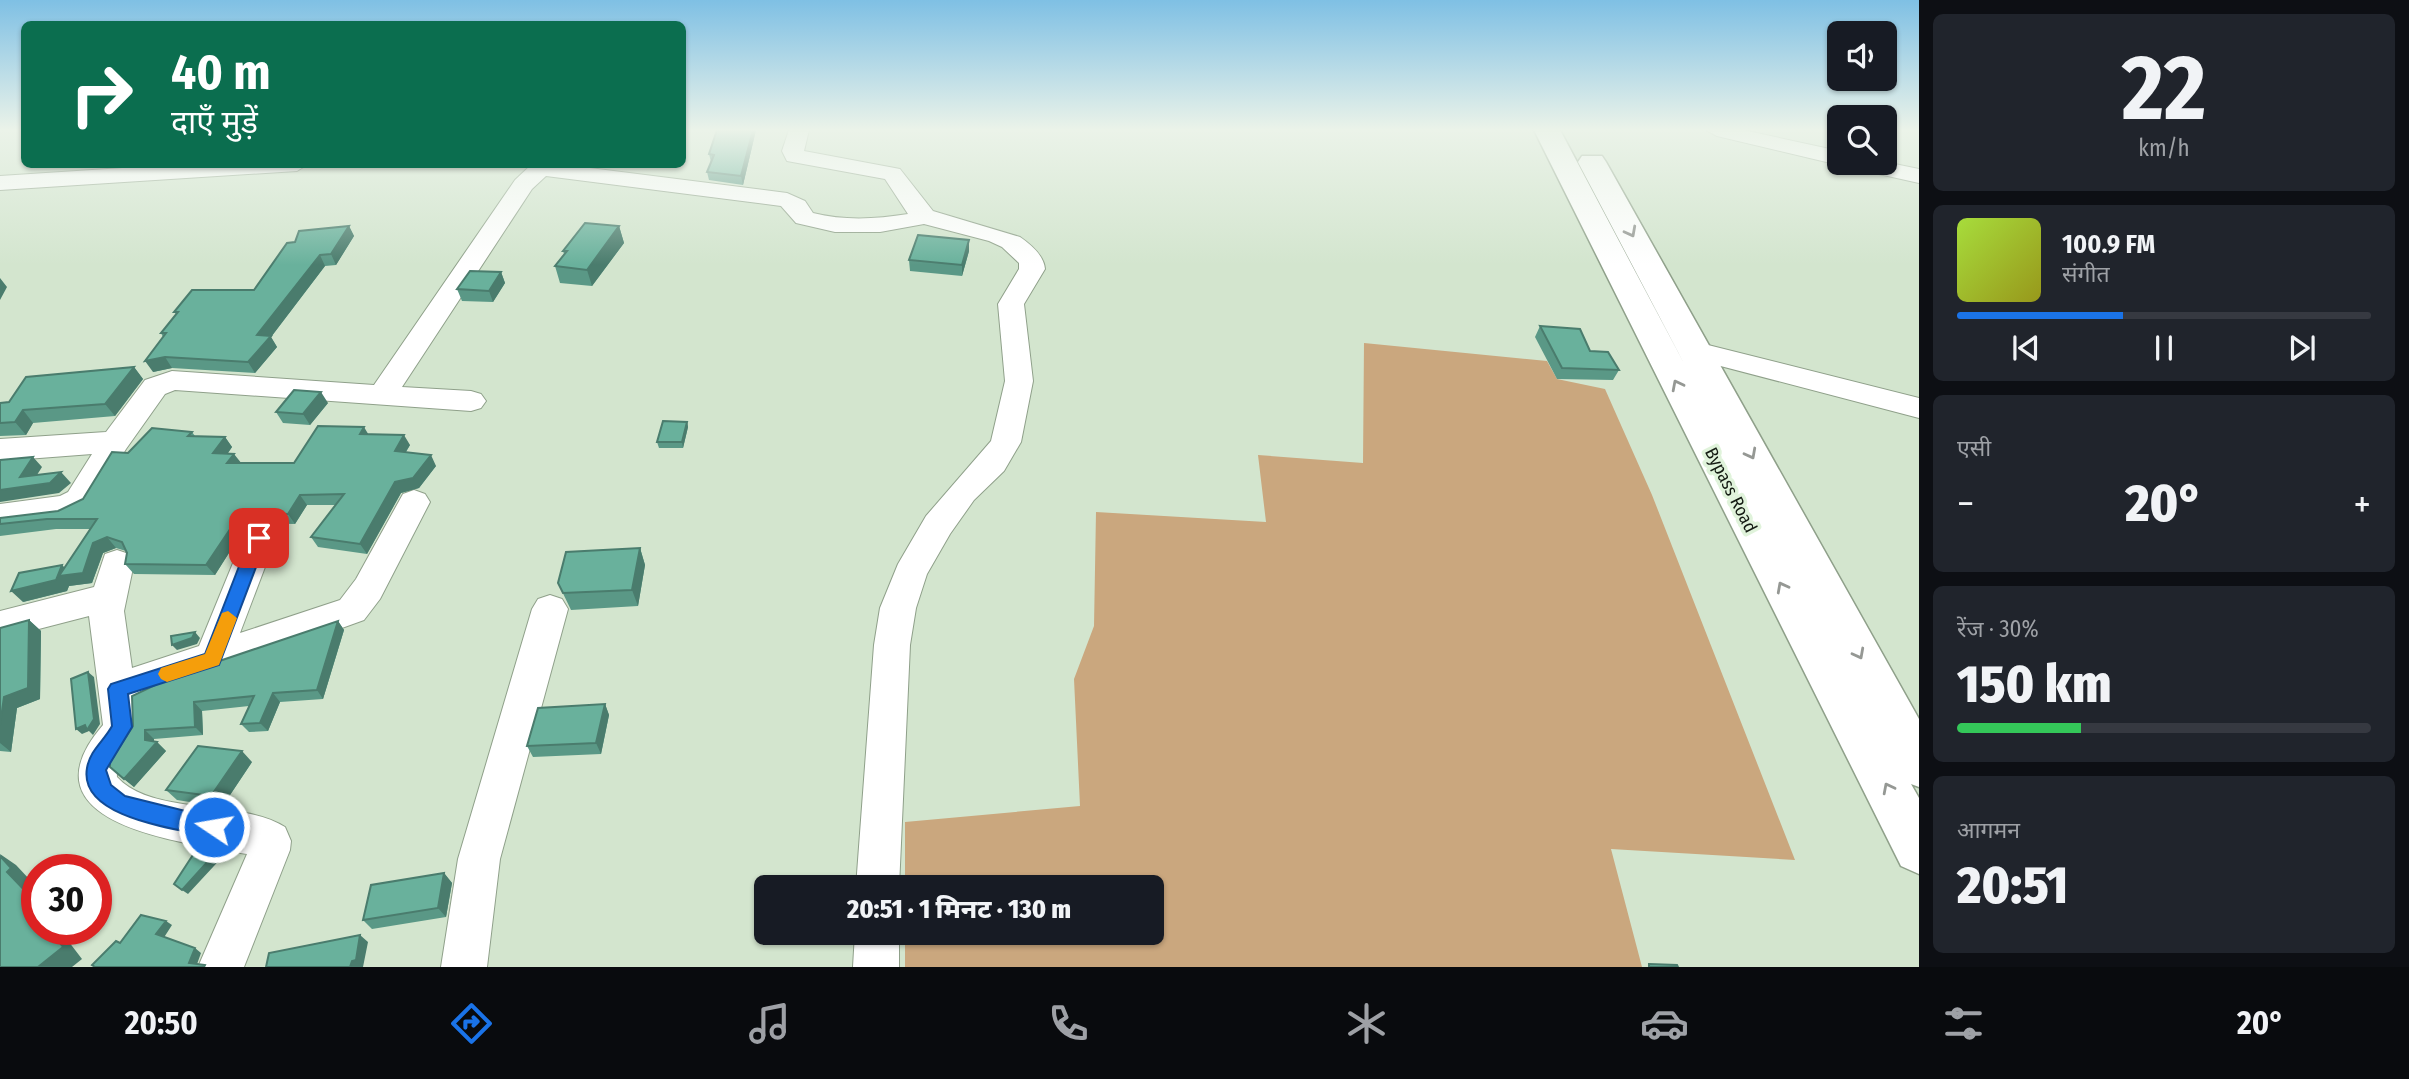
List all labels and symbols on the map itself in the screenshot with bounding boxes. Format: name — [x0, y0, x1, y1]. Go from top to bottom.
one-way arrow — [1623, 225, 1636, 237]
one-way arrow — [1671, 380, 1685, 392]
street label: Bypass Road — [1700, 444, 1762, 536]
one-way arrow — [1743, 446, 1756, 459]
pin — [229, 508, 289, 568]
one-way arrow — [1777, 582, 1790, 594]
one-way arrow — [1851, 647, 1864, 659]
one-way arrow — [1883, 783, 1897, 795]
position arrow — [177, 790, 251, 864]
speed limit sign: 30 — [21, 854, 112, 945]

